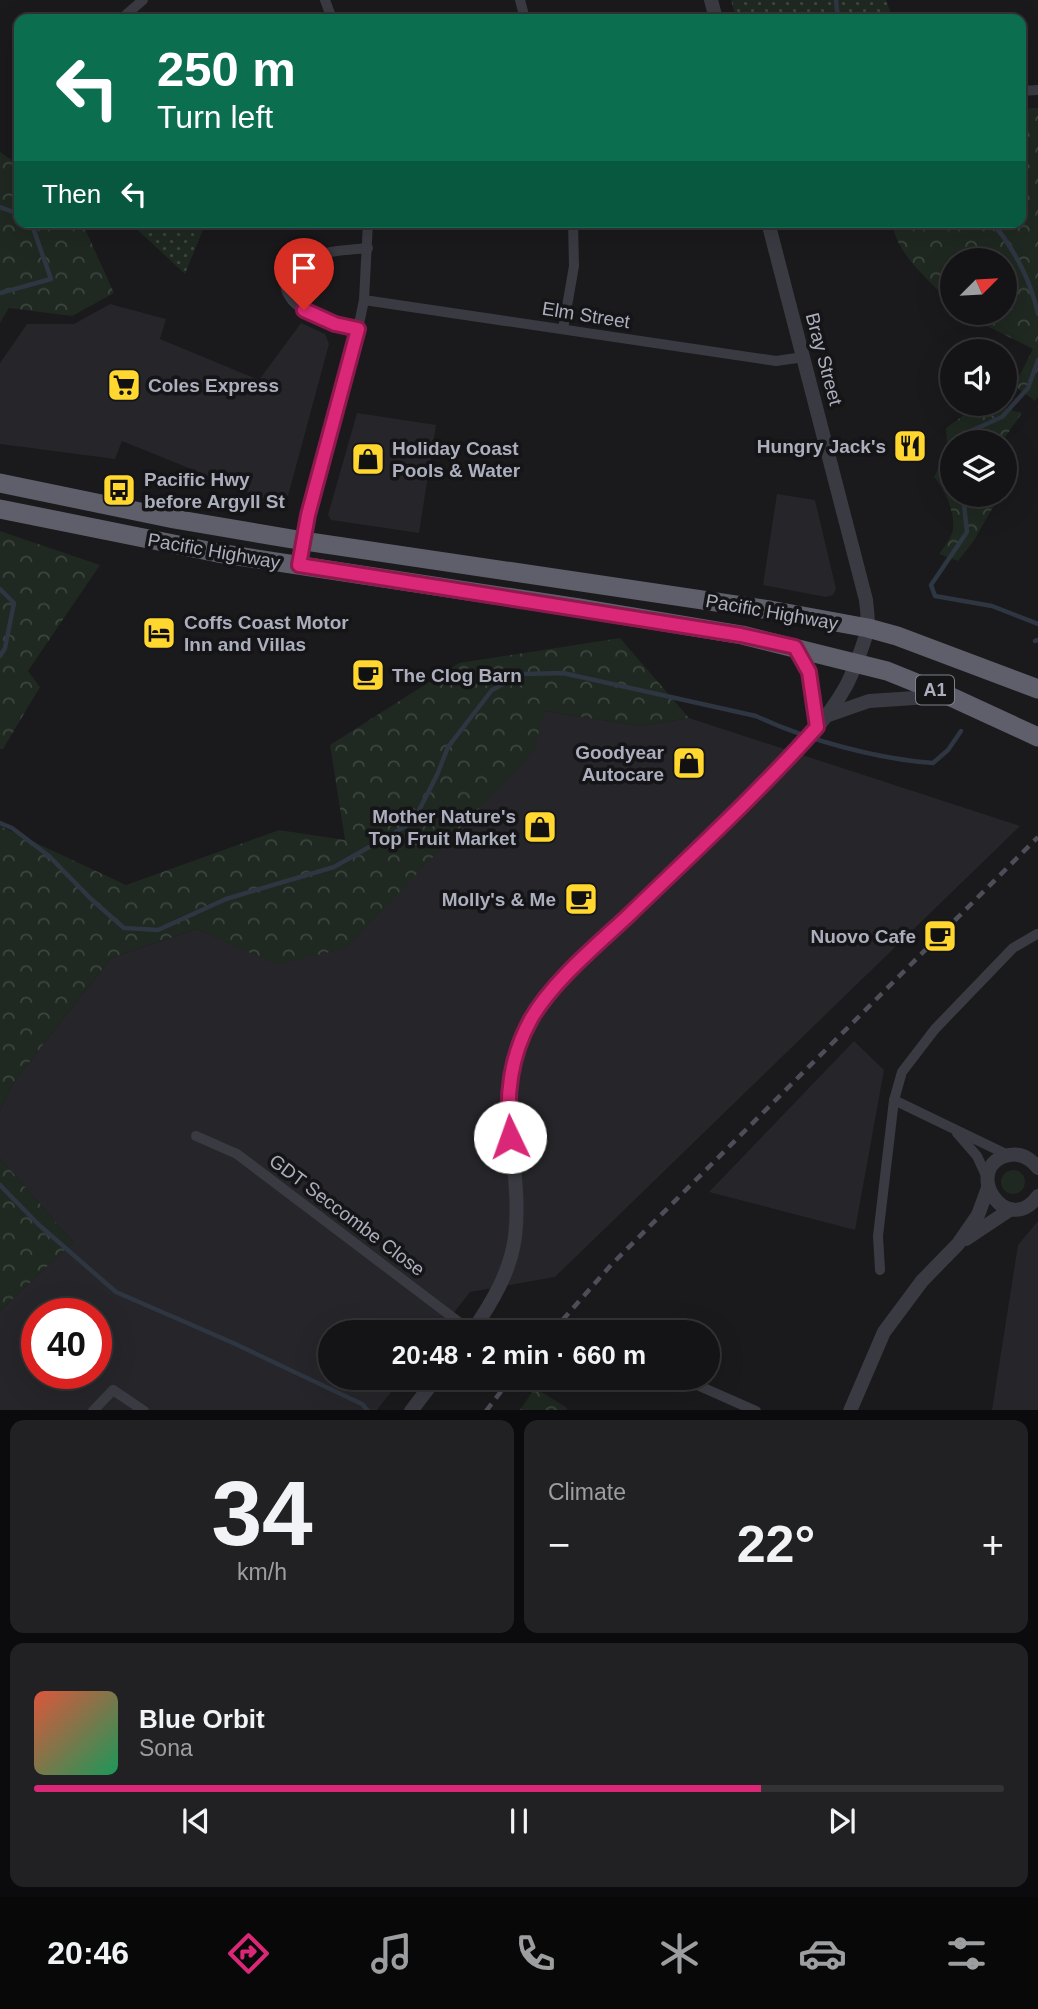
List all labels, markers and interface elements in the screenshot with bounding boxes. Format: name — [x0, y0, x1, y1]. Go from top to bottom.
icon: left — [42, 42, 133, 133]
text: 250 m — [157, 42, 296, 96]
text: Turn left — [157, 99, 273, 135]
icon: left — [115, 175, 153, 213]
text: Then — [42, 179, 101, 209]
pin — [274, 238, 334, 310]
north arrow — [940, 248, 1017, 326]
map controls — [940, 248, 1017, 507]
icon: arrive — [285, 249, 323, 287]
street label: Elm Street — [541, 298, 632, 332]
street label: Bray Street — [802, 310, 847, 408]
button: sound — [940, 339, 1017, 416]
supermarket icon: Coles Express — [105, 366, 143, 404]
place label: Coles Express — [148, 375, 279, 396]
restaurant icon: Hungry Jack's — [891, 427, 929, 465]
button: layers — [940, 430, 1017, 507]
place label: Hungry Jack's — [757, 436, 886, 457]
place label: Holiday Coast Pools & Water — [392, 438, 521, 481]
shop icon: Holiday Coast Pools & Water — [349, 440, 387, 478]
place label: Pacific Hwy before Argyll St — [144, 469, 285, 512]
bus stop icon: Pacific Hwy before Argyll St — [100, 471, 138, 509]
street label: Pacific Highway — [146, 529, 282, 573]
street label: Pacific Highway — [704, 590, 840, 634]
place label: Coffs Coast Motor Inn and Villas — [184, 612, 349, 655]
hotel icon: Coffs Coast Motor Inn and Villas — [140, 614, 178, 652]
cafe icon: The Clog Barn — [349, 656, 387, 694]
place label: The Clog Barn — [392, 665, 522, 686]
road number: A1 — [916, 676, 954, 704]
place label: Goodyear Autocare — [575, 742, 665, 785]
shop icon: Goodyear Autocare — [670, 744, 708, 782]
place label: Mother Nature's Top Fruit Market — [369, 806, 517, 849]
shop icon: Mother Nature's Top Fruit Market — [521, 808, 559, 846]
cafe icon: Molly's & Me — [562, 880, 600, 918]
place label: Molly's & Me — [442, 889, 556, 910]
cafe icon: Nuovo Cafe — [921, 917, 959, 955]
place label: Nuovo Cafe — [810, 926, 916, 947]
position arrow — [473, 1100, 547, 1174]
street label: GDT Seccombe Close — [265, 1150, 429, 1280]
speed limit sign: 40 — [21, 1298, 112, 1389]
text: 20:48 · 2 min · 660 m — [392, 1340, 646, 1370]
text: 34 — [211, 1463, 313, 1564]
text: Climate — [548, 1479, 626, 1505]
text: 22° — [737, 1515, 815, 1573]
text: − — [548, 1524, 570, 1566]
text: + — [982, 1524, 1004, 1566]
text: km/h — [237, 1559, 287, 1585]
text: Blue Orbit — [139, 1704, 265, 1734]
text: Sona — [139, 1735, 193, 1761]
icon: previous — [177, 1802, 215, 1840]
icon: pause — [500, 1802, 538, 1840]
icon: next — [823, 1802, 861, 1840]
icon: directions — [224, 1929, 273, 1978]
icon: music — [367, 1929, 416, 1978]
icon: phone — [511, 1929, 560, 1978]
icon: climate — [655, 1929, 704, 1978]
icon: car — [798, 1929, 847, 1978]
icon: filters — [942, 1929, 991, 1978]
text: 20:46 — [47, 1935, 129, 1971]

